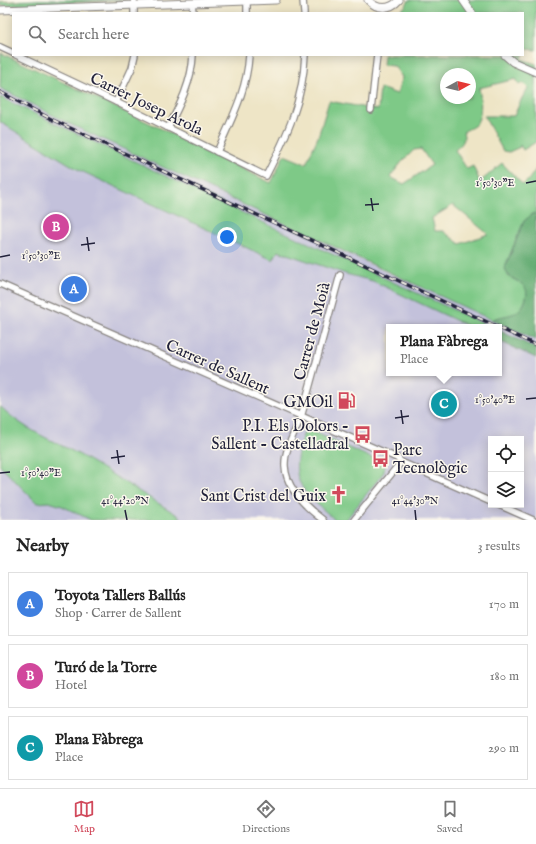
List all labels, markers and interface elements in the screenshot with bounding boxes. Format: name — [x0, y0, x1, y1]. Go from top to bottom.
search box — [12, 12, 524, 56]
icon: search — [26, 23, 48, 45]
text: Search here — [58, 25, 129, 44]
north arrow — [440, 68, 476, 104]
street label: Carrer Josep Arola — [86, 69, 206, 141]
text: 1°50'30"E — [476, 177, 514, 190]
pin: B — [43, 212, 69, 242]
your location — [217, 227, 237, 247]
text: 1°50'30"E — [22, 250, 60, 263]
pin: A — [61, 274, 87, 304]
street label: Carrer de Moià — [290, 280, 336, 383]
popup — [386, 324, 502, 376]
text: Plana Fàbrega — [400, 332, 488, 351]
street label: Carrer de Sallent — [162, 336, 273, 400]
text: Place — [400, 351, 428, 368]
pin: C — [431, 389, 457, 419]
fuel station icon: GMOil — [336, 391, 356, 411]
place label: GMOil — [283, 393, 334, 413]
text: 1°50'40"E — [475, 394, 515, 407]
place label: P.I. Els Dolors - Sallent - Castelladral — [211, 417, 350, 455]
bus stop icon: P.I. Els Dolors - Sallent - Castelladral — [352, 424, 372, 444]
map controls — [488, 436, 524, 508]
button: locate — [488, 436, 524, 472]
place label: Parc Tecnològic — [393, 441, 467, 479]
bus stop icon: Parc Tecnològic — [370, 448, 390, 468]
text: 1°50'40"E — [21, 467, 61, 480]
button: layers — [488, 472, 524, 508]
church icon: Sant Crist del Guix — [329, 485, 349, 505]
place label: Sant Crist del Guix — [200, 487, 326, 507]
text: 41°44'20"N — [101, 495, 149, 508]
text: 41°44'30"N — [392, 495, 439, 508]
text: Nearby — [16, 536, 69, 557]
text: 3 results — [478, 538, 520, 555]
text: Toyota Tallers Ballús — [55, 586, 186, 605]
text: A — [26, 596, 34, 613]
text: 170 m — [489, 596, 519, 613]
text: Shop · Carrer de Sallent — [55, 605, 182, 622]
text: Turó de la Torre — [55, 658, 157, 677]
text: B — [26, 668, 34, 685]
text: 180 m — [490, 668, 519, 685]
text: Hotel — [55, 677, 87, 694]
text: Plana Fàbrega — [55, 730, 143, 749]
text: C — [25, 740, 35, 757]
text: 290 m — [488, 740, 519, 757]
text: Place — [55, 749, 83, 766]
tab: Map — [73, 798, 95, 836]
tab: Directions — [242, 798, 290, 836]
tab: Saved — [437, 798, 463, 836]

